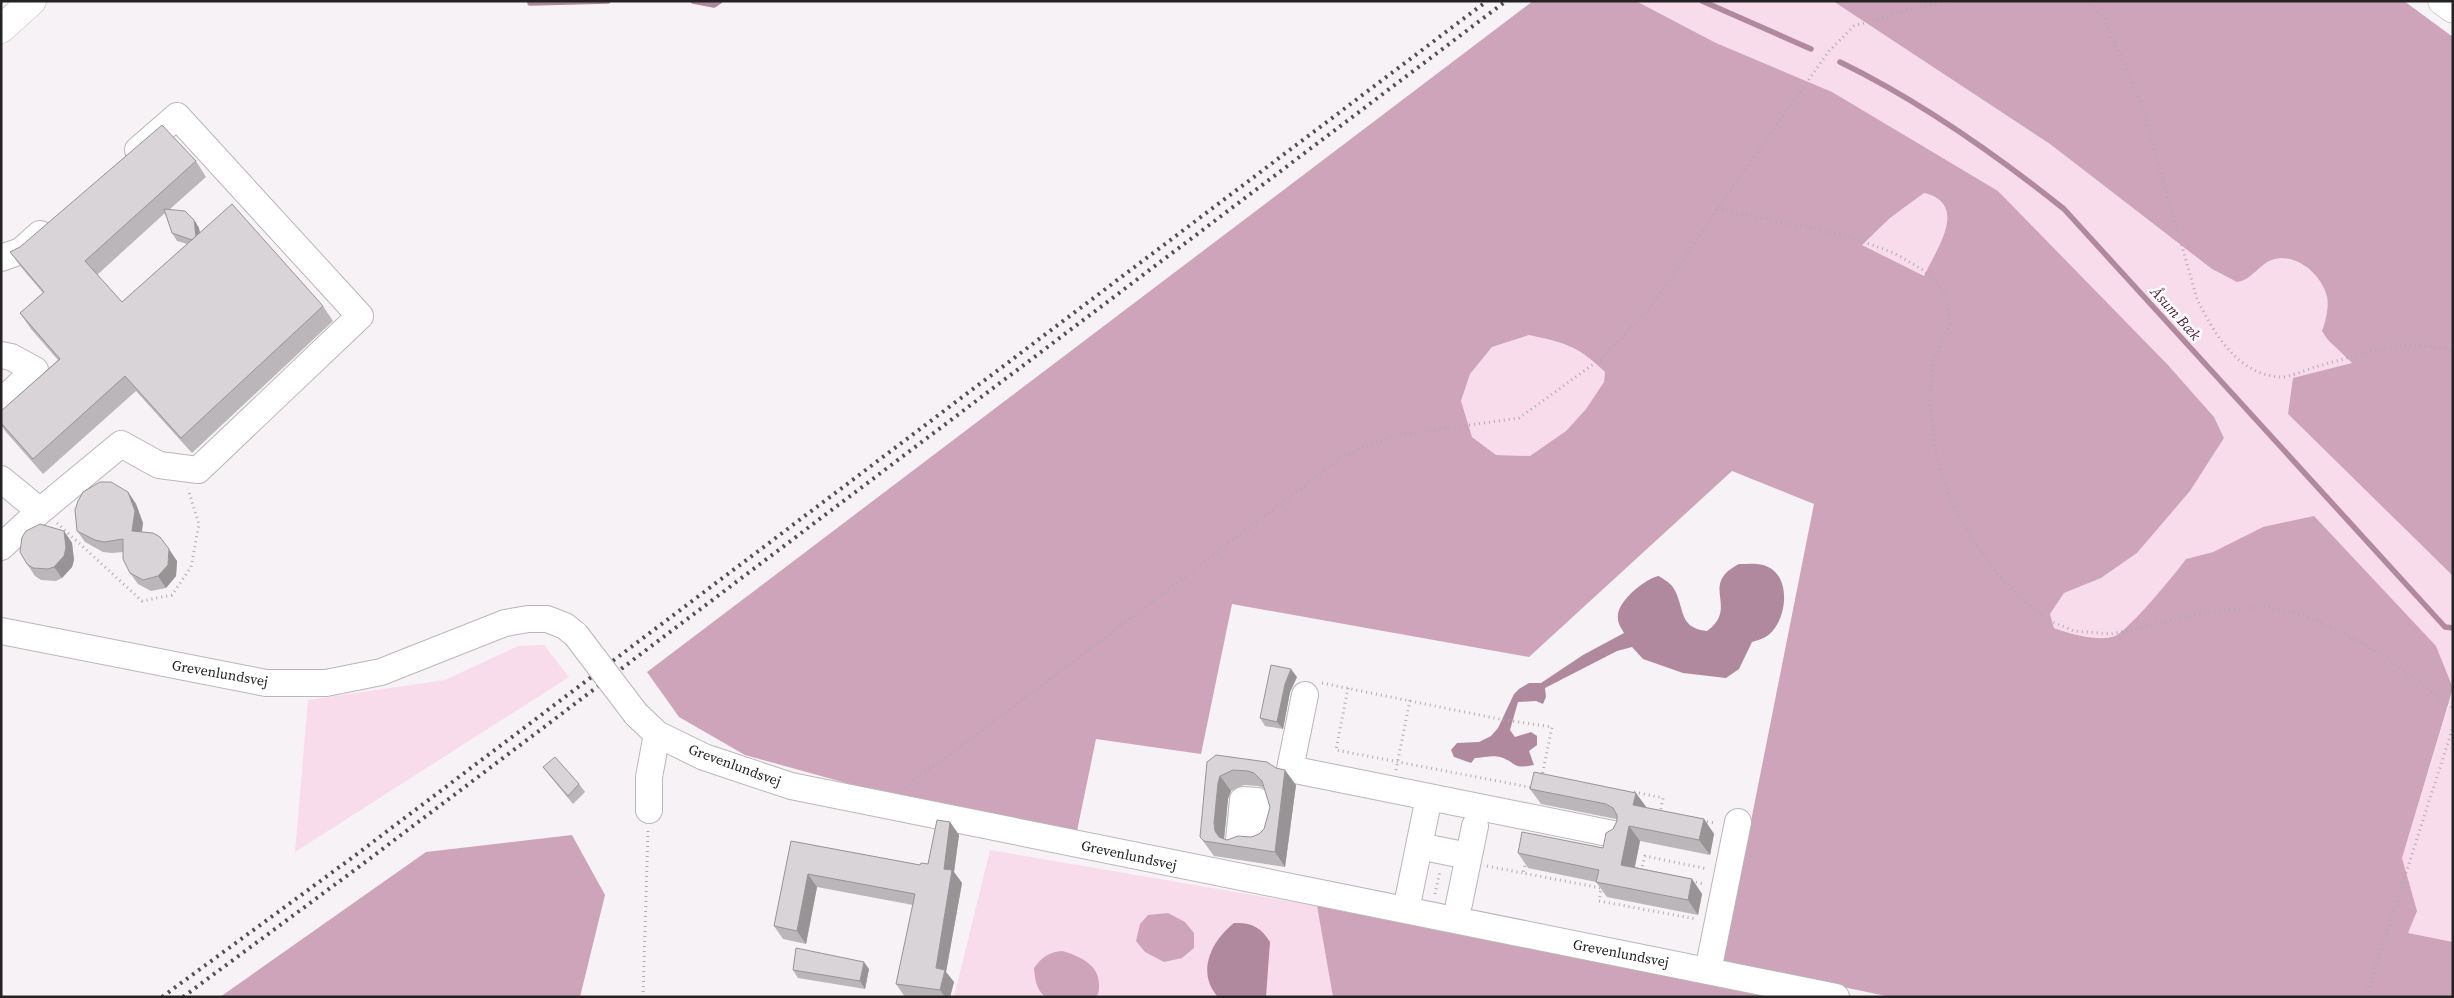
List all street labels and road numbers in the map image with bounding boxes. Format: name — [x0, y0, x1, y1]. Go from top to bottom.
street label: Grevenlundsvej — [170, 655, 270, 691]
street label: Grevenlundsvej — [686, 739, 784, 791]
street label: Grevenlundsvej — [1079, 835, 1179, 875]
street label: Grevenlundsvej — [1571, 934, 1671, 972]

